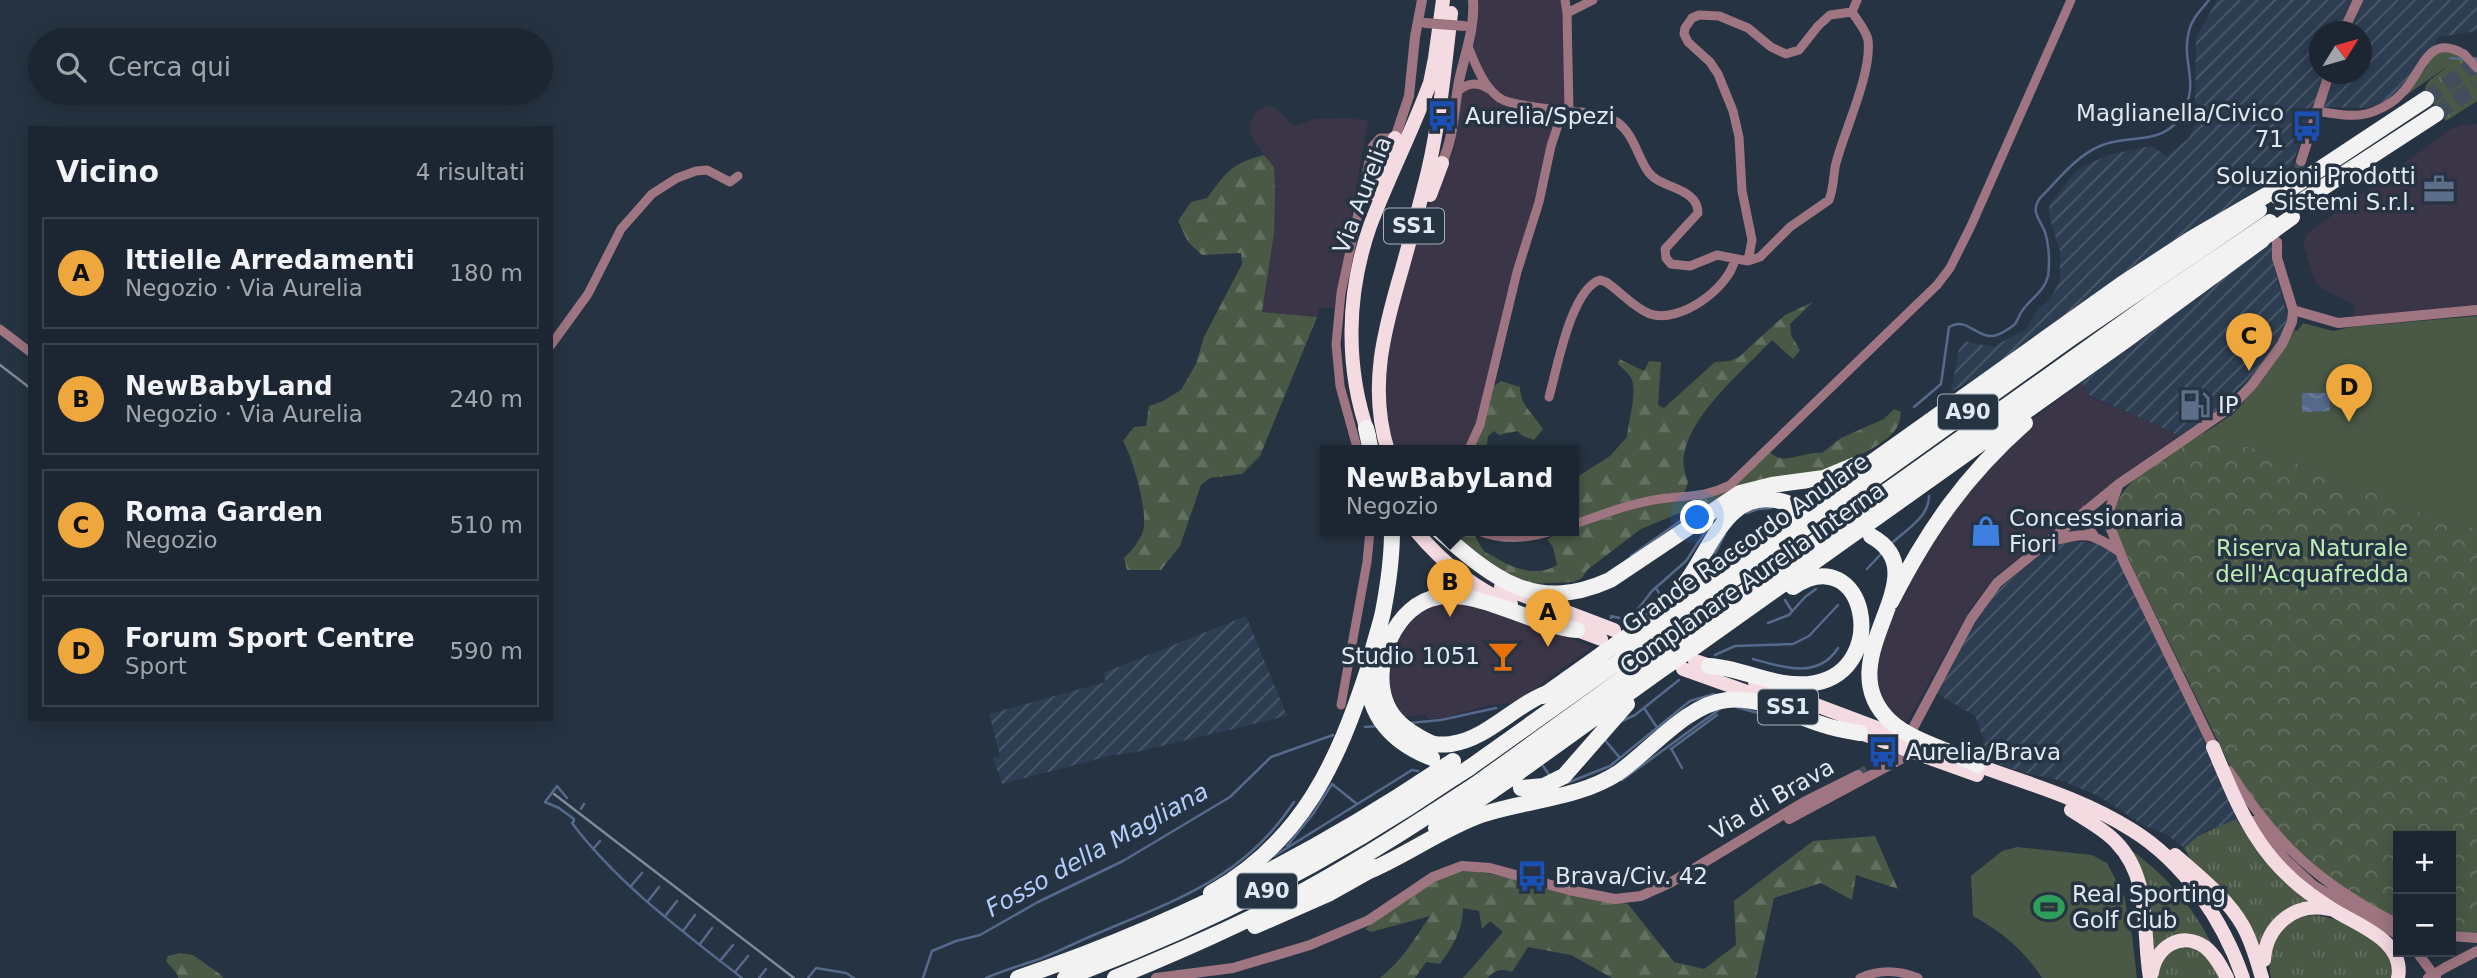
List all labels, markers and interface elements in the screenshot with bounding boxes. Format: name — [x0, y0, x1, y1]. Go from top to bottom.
north arrow — [2309, 21, 2372, 84]
search box — [28, 28, 553, 105]
icon: search — [52, 48, 90, 86]
text: Cerca qui — [108, 52, 231, 82]
bus stop icon: Aurelia/Spezi — [1425, 99, 1459, 133]
place label: Maglianella/Civico 71 — [2076, 100, 2284, 152]
place label: Aurelia/Spezi — [1465, 103, 1615, 129]
bus stop icon: Maglianella/Civico 71 — [2290, 109, 2324, 143]
street label: Via Aurelia — [1328, 133, 1396, 257]
text: Vicino — [56, 154, 159, 189]
text: 4 risultati — [416, 159, 525, 185]
place label: Soluzioni Prodotti Sistemi S.r.l. — [2216, 163, 2416, 215]
office icon: Soluzioni Prodotti Sistemi S.r.l. — [2422, 172, 2456, 206]
road number: SS1 — [1384, 208, 1444, 244]
text: Ittielle Arredamenti — [125, 245, 415, 275]
text: A — [72, 260, 90, 286]
text: 180 m — [449, 260, 523, 286]
text: Negozio · Via Aurelia — [125, 275, 363, 301]
pin: C — [2226, 313, 2272, 371]
pin: D — [2326, 364, 2372, 422]
text: NewBabyLand — [125, 371, 333, 401]
text: B — [72, 386, 90, 412]
text: 240 m — [449, 386, 523, 412]
fuel station icon: IP — [2178, 388, 2212, 422]
place label: IP — [2218, 392, 2239, 418]
road number: A90 — [1938, 394, 1998, 430]
text: Negozio · Via Aurelia — [125, 401, 363, 427]
popup — [1320, 445, 1579, 536]
street label: Grande Raccordo Anulare — [1617, 448, 1873, 638]
text: NewBabyLand — [1346, 463, 1553, 493]
street label: Complanare Aurelia Interna — [1615, 477, 1889, 679]
text: Negozio — [1346, 493, 1438, 519]
text: Roma Garden — [125, 497, 323, 527]
your location — [1680, 500, 1714, 534]
place label: Concessionaria Fiori — [2009, 505, 2184, 557]
text: C — [73, 512, 89, 538]
text: 510 m — [449, 512, 523, 538]
shop icon: Concessionaria Fiori — [1969, 514, 2003, 548]
text: Negozio — [125, 527, 218, 553]
park label: Riserva Naturale dell'Acquafredda — [2215, 535, 2409, 587]
pin: B — [1427, 559, 1473, 617]
pin: A — [1525, 589, 1571, 647]
text: Forum Sport Centre — [125, 623, 415, 653]
text: D — [71, 638, 91, 664]
text: 590 m — [449, 638, 523, 664]
bar icon: Studio 1051 — [1486, 639, 1520, 673]
place label: Studio 1051 — [1341, 643, 1480, 669]
text: Sport — [125, 653, 187, 679]
road number: SS1 — [1758, 690, 1818, 724]
bus stop icon: Aurelia/Brava — [1866, 735, 1900, 769]
place label: Aurelia/Brava — [1906, 739, 2061, 765]
street label: Via di Brava — [1706, 753, 1838, 845]
water label: Fosso della Magliana — [981, 777, 1213, 923]
map controls — [2393, 831, 2456, 957]
button: + — [2393, 831, 2456, 894]
bus stop icon: Brava/Civ. 42 — [1515, 859, 1549, 893]
place label: Brava/Civ. 42 — [1555, 863, 1708, 889]
road number: A90 — [1237, 874, 1297, 908]
place label: Real Sporting Golf Club — [2072, 881, 2226, 933]
sports icon: Real Sporting Golf Club — [2032, 890, 2066, 924]
button: − — [2393, 894, 2456, 957]

